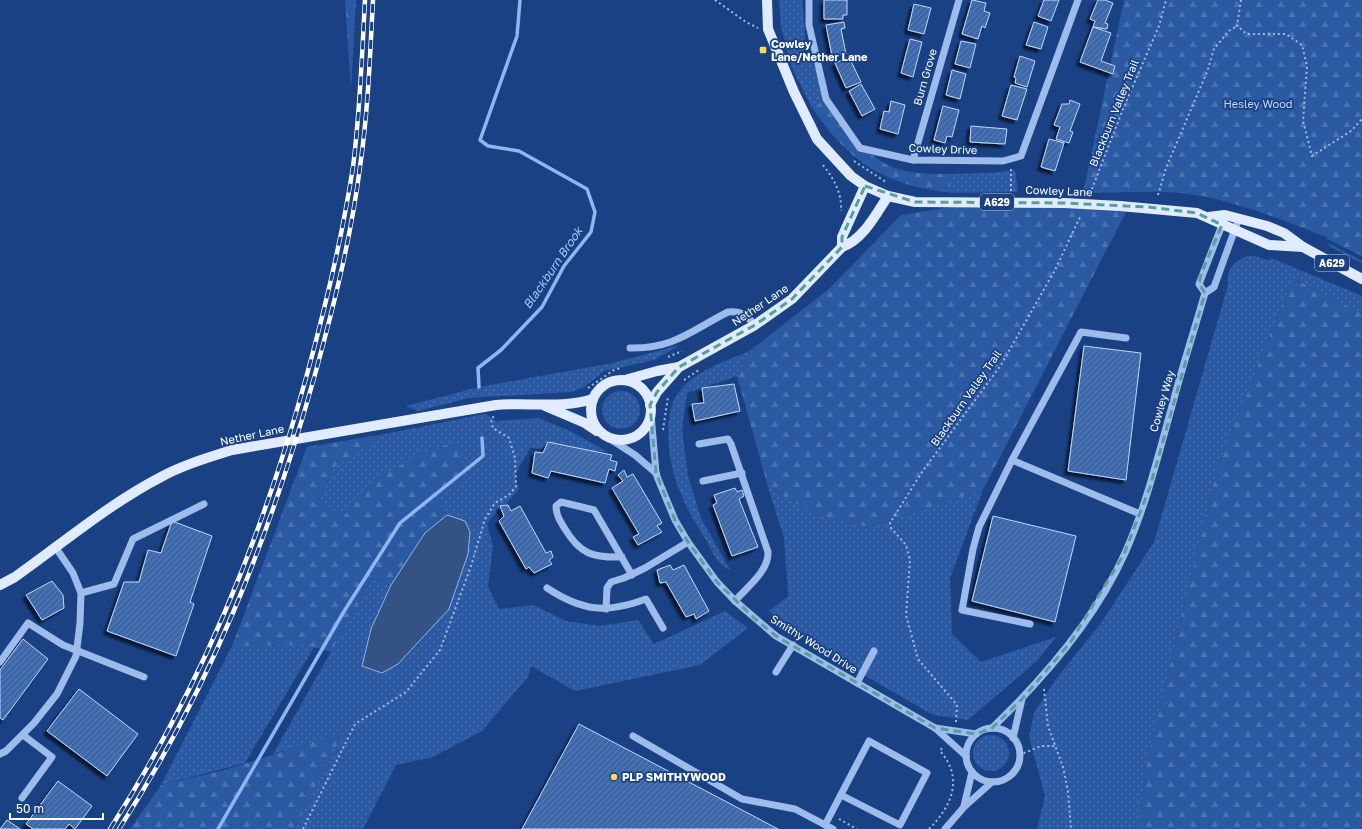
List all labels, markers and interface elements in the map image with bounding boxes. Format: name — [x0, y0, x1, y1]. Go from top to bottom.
place label: Cowley Lane/Nether Lane — [771, 37, 868, 63]
marker: Cowley Lane/Nether Lane — [758, 45, 768, 55]
street label: Burn Grove — [910, 47, 939, 107]
street label: Blackburn Valley Trail — [1086, 57, 1141, 168]
park label: Hesley Wood — [1223, 97, 1293, 110]
street label: Cowley Drive — [908, 141, 978, 156]
street label: Cowley Lane — [1025, 183, 1093, 198]
road number: A629 — [980, 194, 1014, 210]
water label: Blackburn Brook — [520, 223, 586, 311]
road number: A629 — [1315, 255, 1349, 271]
street label: Nether Lane — [729, 281, 790, 328]
street label: Blackburn Valley Trail — [928, 347, 1004, 448]
street label: Cowley Way — [1147, 368, 1177, 433]
street label: Nether Lane — [219, 421, 285, 448]
street label: Smithy Wood Drive — [769, 612, 860, 675]
place label: PLP SMITHYWOOD — [622, 770, 726, 783]
marker: PLP SMITHYWOOD — [609, 772, 619, 782]
scale bar — [10, 795, 103, 821]
text: 50 m — [16, 801, 44, 816]

